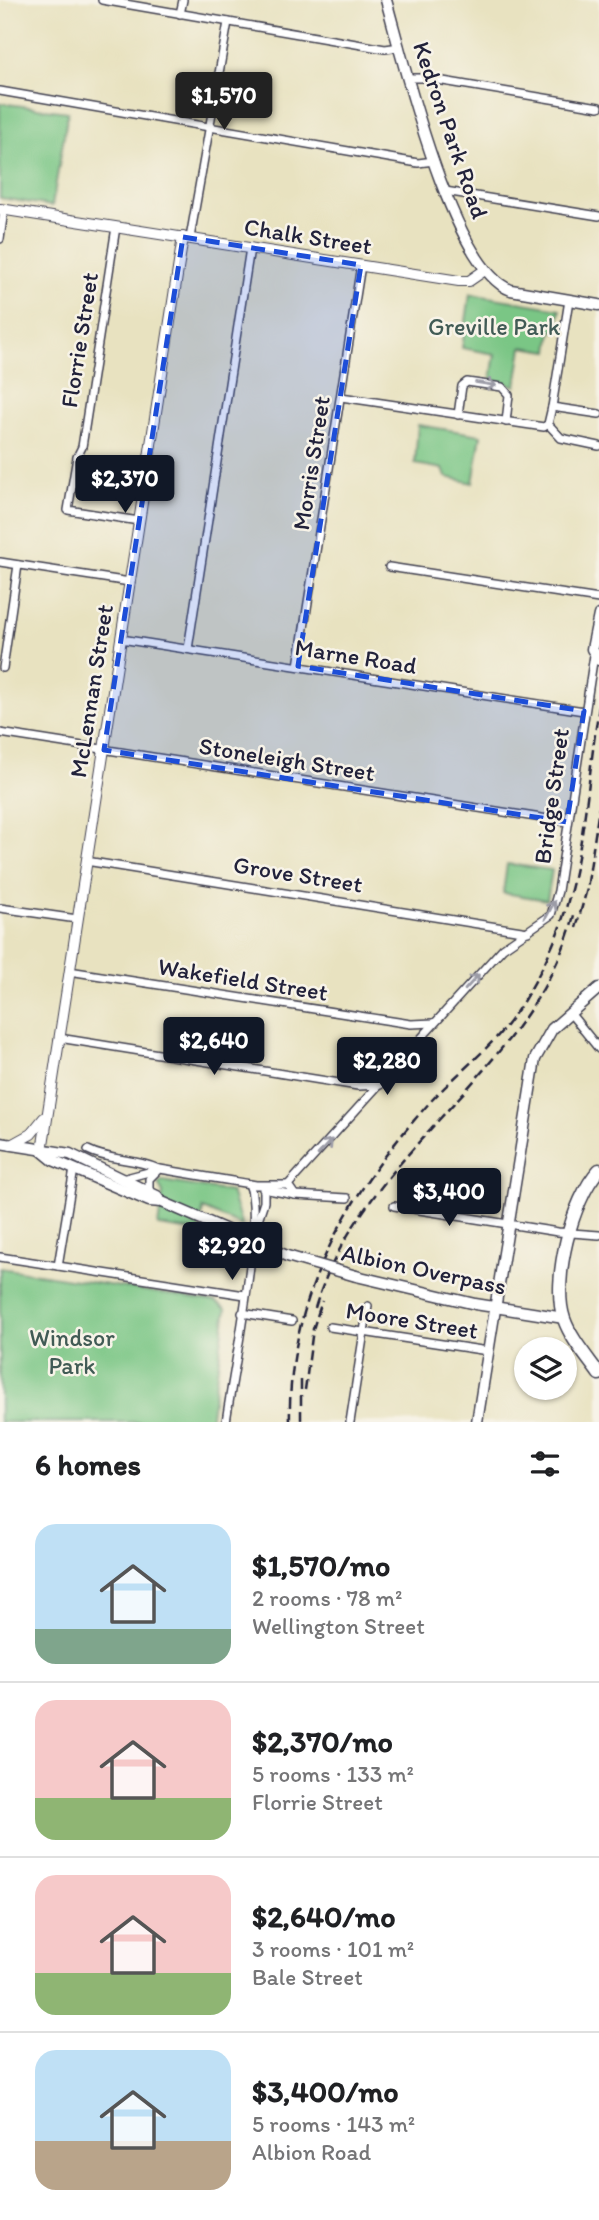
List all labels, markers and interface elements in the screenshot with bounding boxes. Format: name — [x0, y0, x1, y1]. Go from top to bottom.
street label: Kedron Park Road — [407, 38, 495, 222]
pin: $1,570 — [167, 72, 281, 132]
text: $1,570 — [191, 81, 257, 109]
street label: Chalk Street — [242, 212, 374, 260]
street label: Florrie Street — [54, 270, 104, 410]
park label: Greville Park — [428, 312, 561, 341]
one-way arrow — [474, 378, 497, 391]
street label: Morris Street — [286, 394, 336, 532]
pin: $2,370 — [68, 456, 182, 515]
text: $2,370 — [91, 464, 159, 492]
street label: McLennan Street — [63, 602, 119, 780]
street label: Marne Road — [293, 632, 419, 680]
street label: Bridge Street — [527, 726, 575, 866]
street label: Stoneleigh Street — [197, 731, 377, 787]
street label: Grove Street — [231, 849, 365, 899]
one-way arrow — [544, 901, 558, 921]
street label: Wakefield Street — [156, 951, 330, 1007]
one-way arrow — [463, 974, 480, 991]
pin: $2,640 — [157, 1018, 271, 1077]
text: $2,640 — [179, 1026, 249, 1054]
pin: $2,280 — [330, 1038, 444, 1097]
text: $2,280 — [353, 1046, 421, 1074]
one-way arrow — [316, 1139, 333, 1156]
pin: $3,400 — [392, 1168, 506, 1228]
text: $3,400 — [413, 1177, 485, 1205]
pin: $2,920 — [175, 1222, 289, 1282]
text: $2,920 — [198, 1231, 266, 1259]
street label: Albion Overpass — [339, 1237, 509, 1301]
street label: Moore Street — [344, 1295, 480, 1345]
park label: Windsor Park — [29, 1323, 115, 1380]
map controls — [514, 1337, 577, 1400]
button: layers — [514, 1337, 577, 1400]
icon: filters — [526, 1445, 564, 1483]
text: 6 homes — [35, 1446, 141, 1483]
text: $1,570/mo — [252, 1547, 390, 1584]
icon: home — [91, 1552, 175, 1636]
text: 2 rooms · 78 m² — [252, 1584, 402, 1612]
text: Wellington Street — [252, 1612, 425, 1640]
text: $2,370/mo — [252, 1723, 393, 1760]
icon: home — [91, 1728, 175, 1812]
text: 5 rooms · 133 m² — [252, 1760, 414, 1788]
text: Florrie Street — [252, 1788, 383, 1816]
text: $2,640/mo — [252, 1898, 396, 1935]
icon: home — [91, 1903, 175, 1987]
text: 3 rooms · 101 m² — [252, 1935, 414, 1963]
text: Bale Street — [252, 1963, 363, 1991]
text: $3,400/mo — [252, 2073, 399, 2110]
icon: home — [91, 2078, 175, 2162]
text: 5 rooms · 143 m² — [252, 2110, 415, 2138]
text: Albion Road — [252, 2138, 371, 2166]

